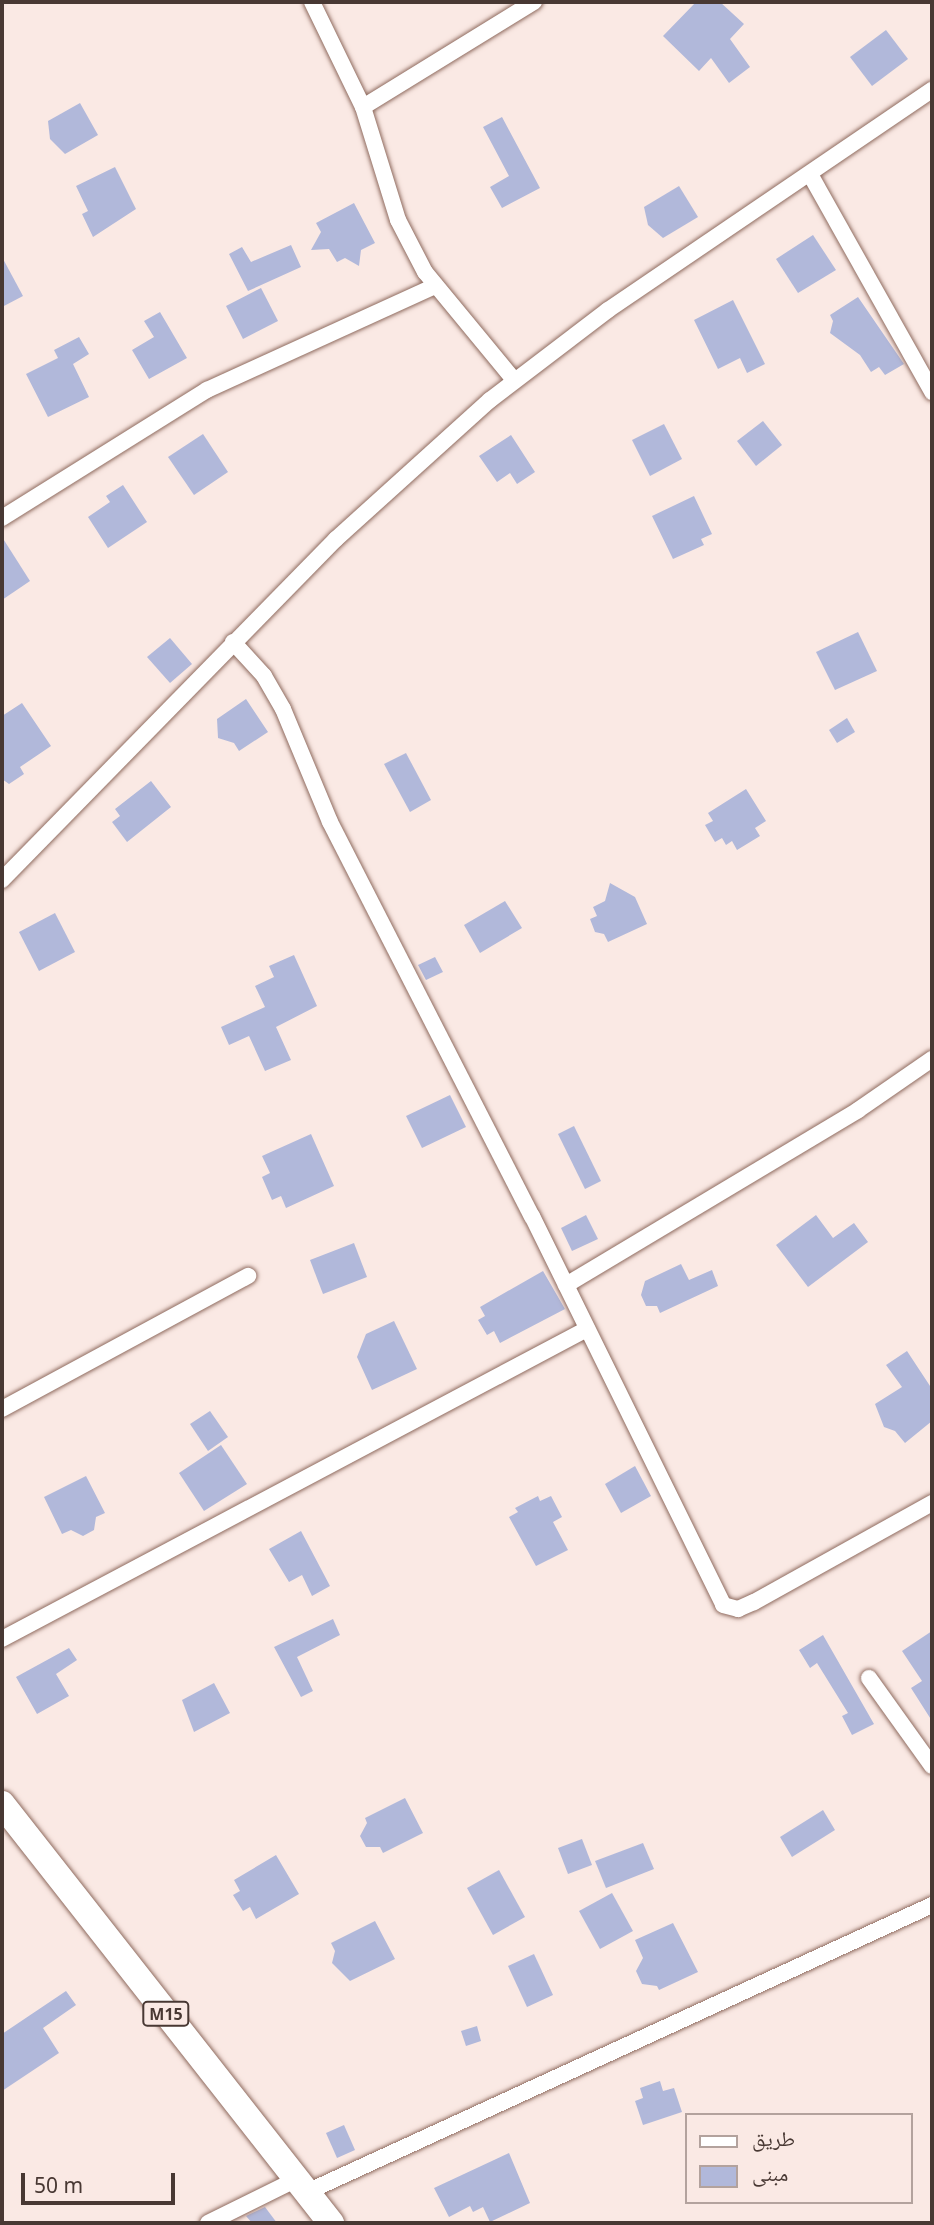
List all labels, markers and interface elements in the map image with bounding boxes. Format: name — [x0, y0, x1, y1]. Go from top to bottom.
road number: M15 — [142, 2002, 190, 2026]
legend — [685, 2113, 913, 2204]
text: طريق — [752, 2124, 795, 2152]
scale bar — [24, 2158, 178, 2202]
text: مبنى — [752, 2159, 788, 2187]
text: 50 m — [34, 2171, 83, 2199]

